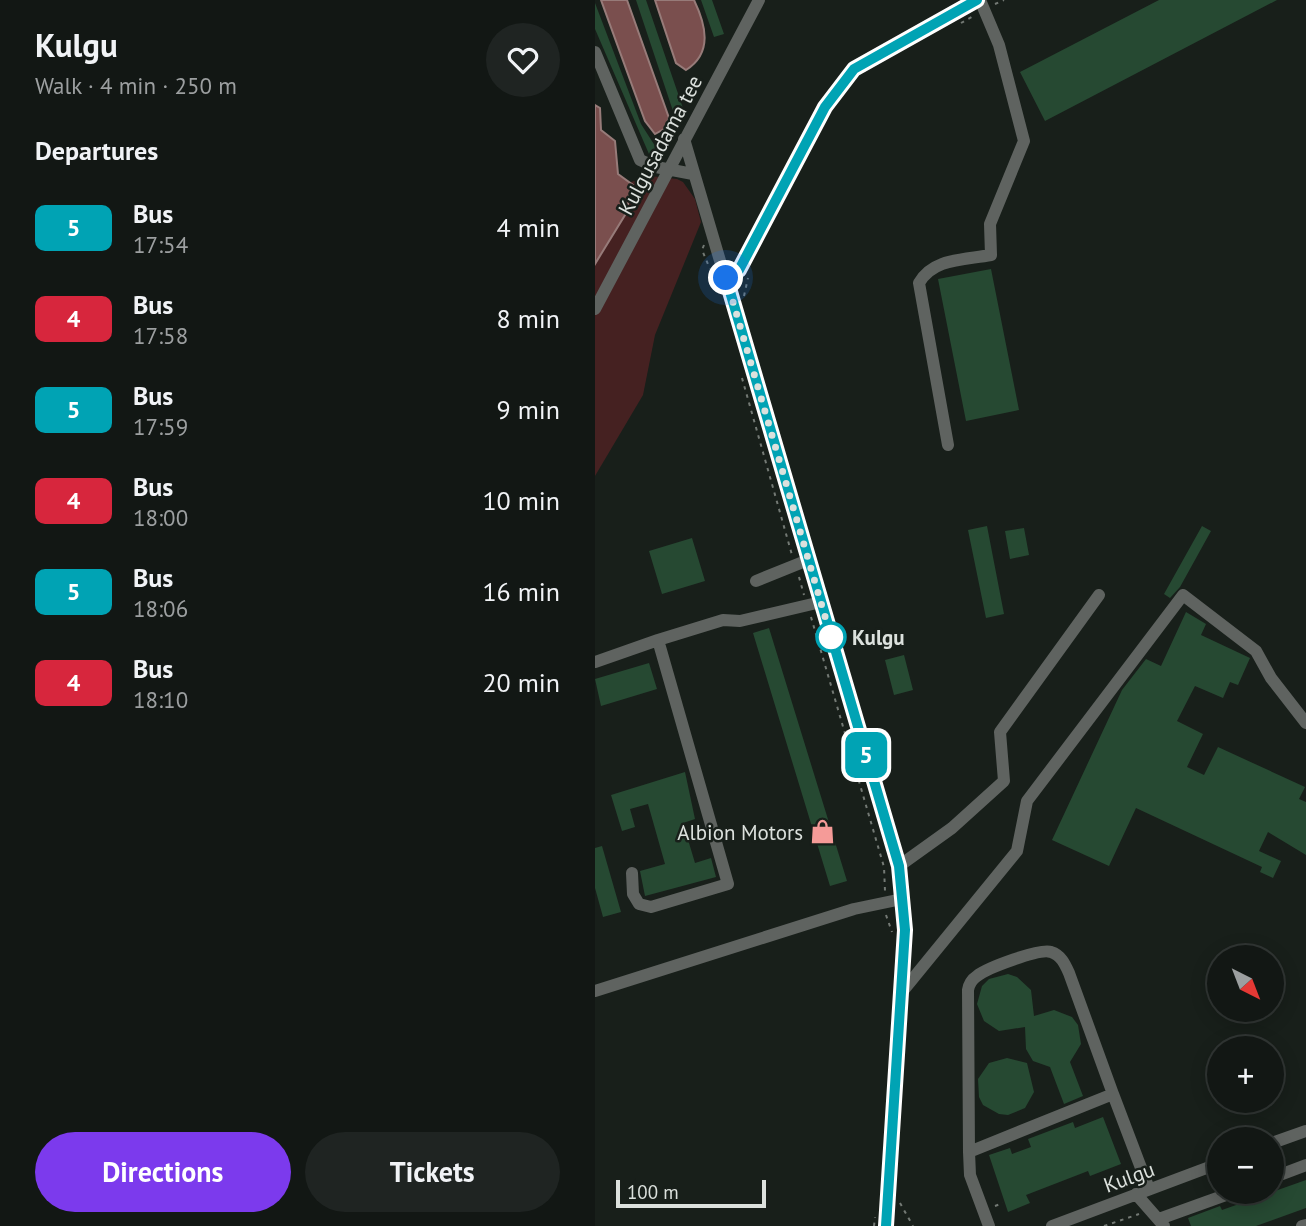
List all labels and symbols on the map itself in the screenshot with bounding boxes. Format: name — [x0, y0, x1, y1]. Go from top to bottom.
street label: Kulgusadama tee — [612, 71, 708, 219]
your location — [708, 260, 743, 295]
marker: Kulgu — [816, 622, 846, 652]
place label: Kulgu — [852, 624, 905, 651]
line badge: 5 — [843, 732, 889, 778]
shop icon: Albion Motors — [809, 818, 837, 846]
place label: Albion Motors — [677, 819, 803, 846]
north arrow — [1207, 945, 1285, 1022]
street label: Kulgu — [1100, 1155, 1158, 1199]
scale bar — [616, 1177, 767, 1209]

